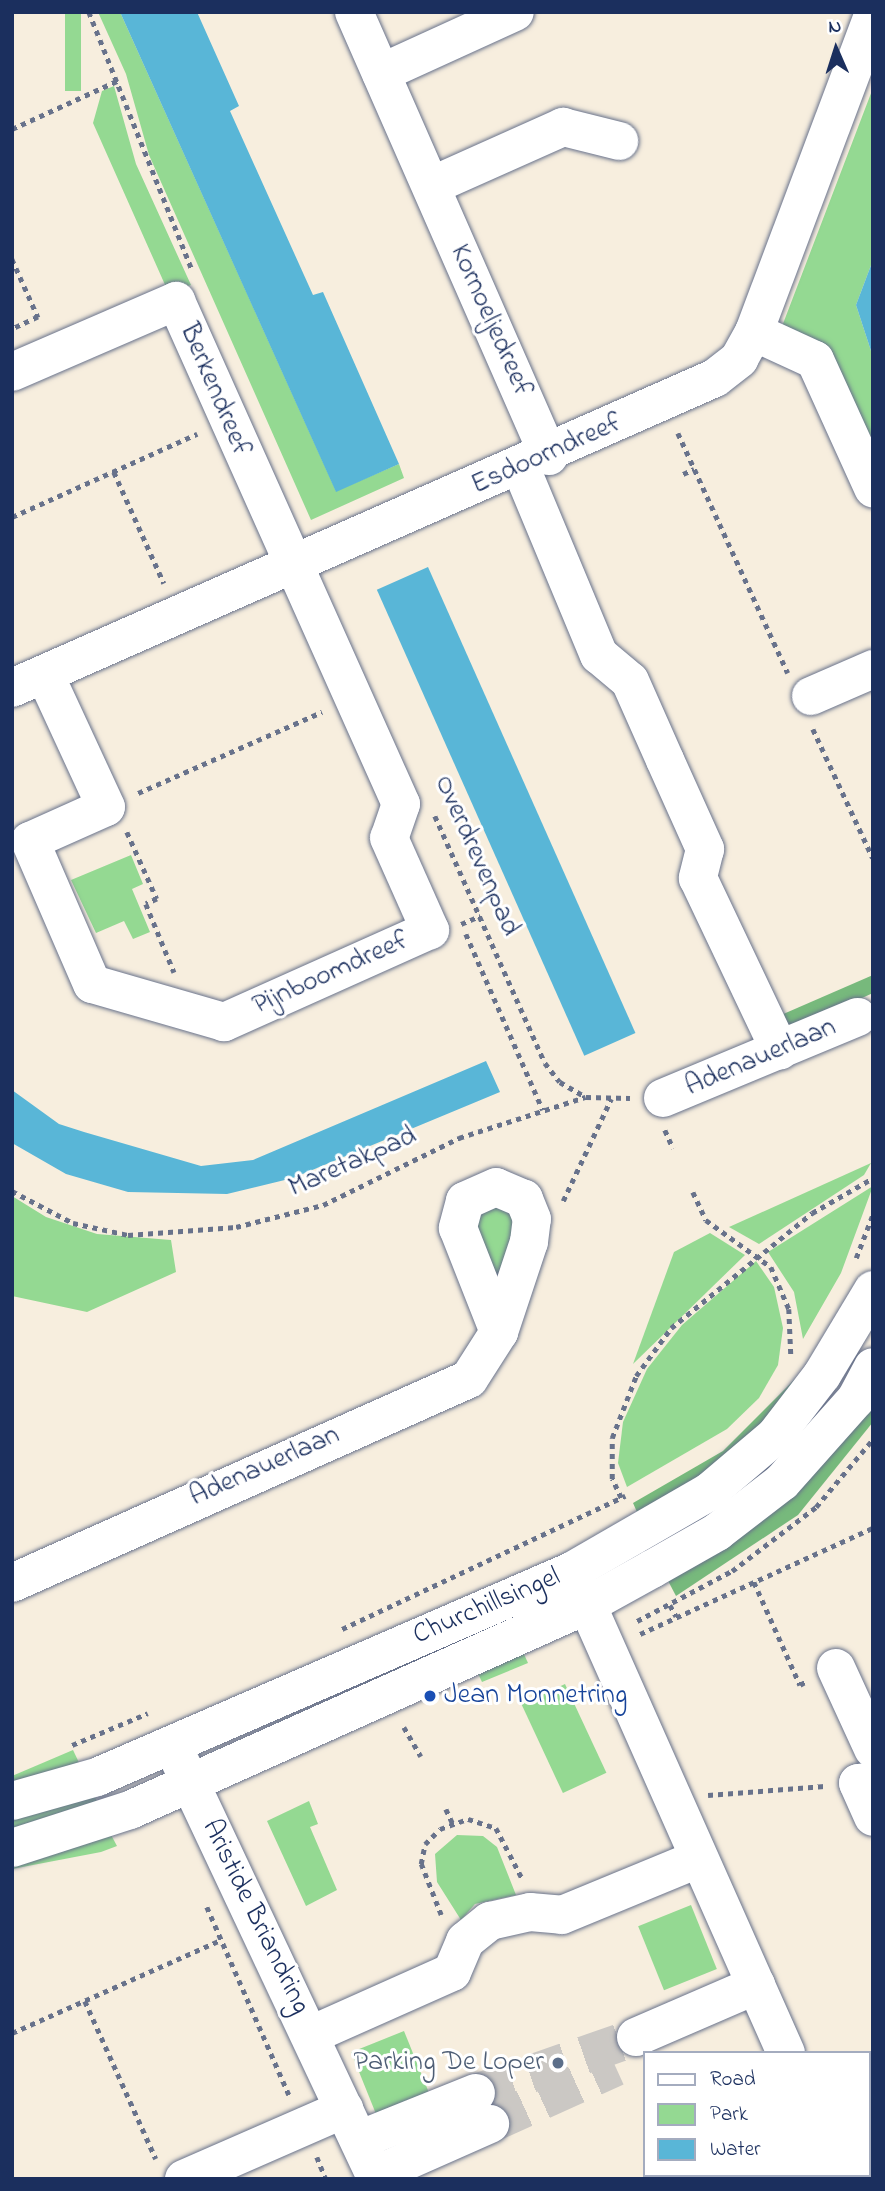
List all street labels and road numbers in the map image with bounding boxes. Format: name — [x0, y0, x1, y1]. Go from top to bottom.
street label: Kornoeljedreef — [441, 240, 539, 402]
street label: Berkendreef — [171, 318, 257, 462]
street label: Esdoorndreef — [467, 407, 627, 503]
street label: Overdrevenpad — [426, 770, 526, 942]
street label: Pijnboomdreef — [248, 925, 414, 1023]
street label: Adenauerlaan — [681, 1011, 841, 1105]
street label: Maretakpad — [284, 1120, 422, 1206]
street label: Adenauerlaan — [185, 1419, 345, 1515]
street label: Churchillsingel — [408, 1561, 566, 1653]
street label: Aristide Briandring — [193, 1814, 317, 2020]

